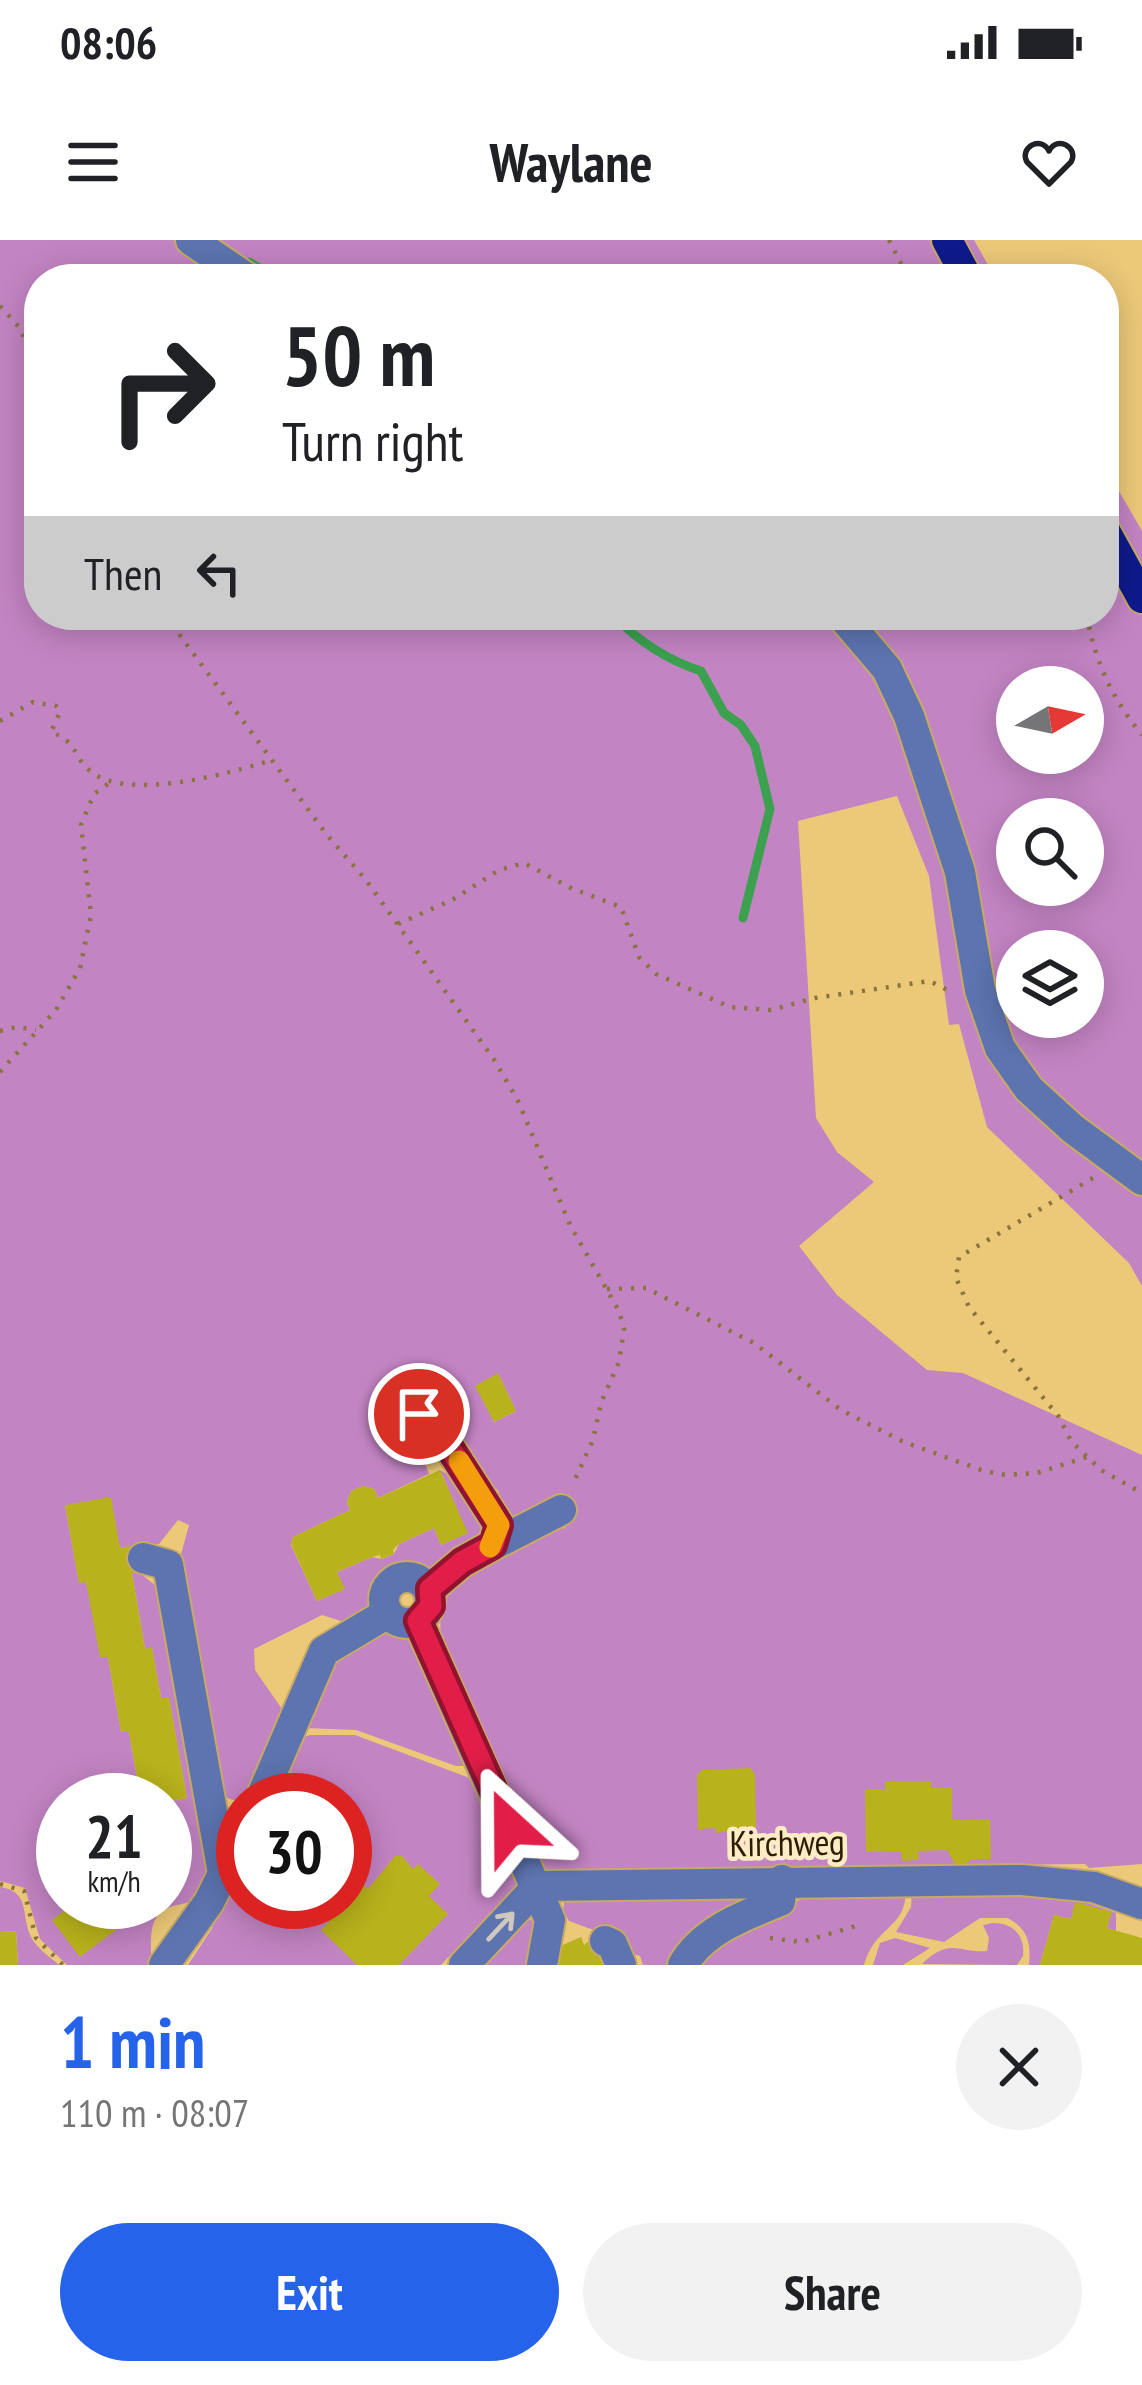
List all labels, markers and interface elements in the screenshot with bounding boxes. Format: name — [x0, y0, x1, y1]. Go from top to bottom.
text: 08:06 — [60, 13, 157, 71]
text: Waylane — [489, 127, 653, 197]
icon: menu — [60, 129, 126, 195]
icon: heart — [1016, 129, 1082, 195]
text: 50 m — [282, 300, 435, 409]
icon: right — [84, 312, 240, 468]
text: Turn right — [282, 406, 463, 476]
icon: left — [186, 540, 252, 606]
text: Then — [84, 544, 162, 602]
north arrow — [996, 666, 1104, 774]
map controls — [996, 666, 1104, 1038]
button: search — [996, 798, 1104, 906]
button: layers — [996, 930, 1104, 1038]
pin — [368, 1363, 470, 1465]
icon: arrive — [386, 1381, 452, 1447]
position arrow — [447, 1764, 573, 1890]
speed limit sign: 30 — [216, 1773, 372, 1929]
text: 21 — [85, 1797, 143, 1875]
street label: Kirchweg — [729, 1817, 845, 1867]
text: km/h — [87, 1861, 141, 1900]
one-way arrow — [487, 1911, 514, 1941]
text: 1 min — [60, 1995, 205, 2088]
button: close — [956, 2004, 1082, 2130]
text: 110 m · 08:07 — [60, 2087, 249, 2138]
button: Exit — [60, 2223, 559, 2361]
button: Share — [583, 2223, 1082, 2361]

